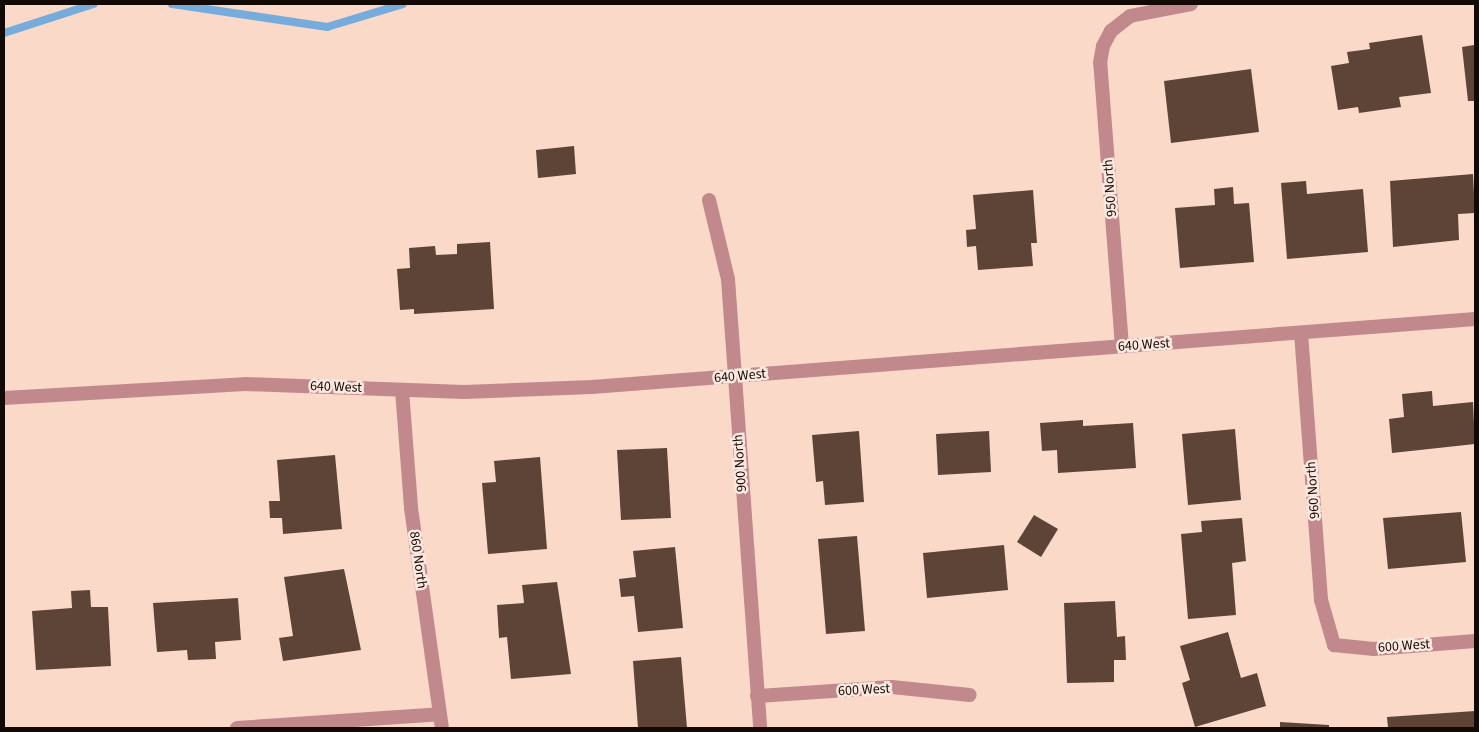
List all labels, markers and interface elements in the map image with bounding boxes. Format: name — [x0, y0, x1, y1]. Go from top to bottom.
street label: 950 North — [1100, 159, 1120, 217]
street label: 640 West — [1118, 335, 1170, 355]
street label: 640 West — [713, 365, 767, 387]
street label: 640 West — [310, 378, 362, 396]
street label: 900 North — [730, 434, 750, 492]
street label: 960 North — [1303, 461, 1323, 519]
street label: 860 North — [406, 530, 430, 590]
street label: 600 West — [1378, 636, 1430, 656]
street label: 600 West — [838, 680, 890, 700]

